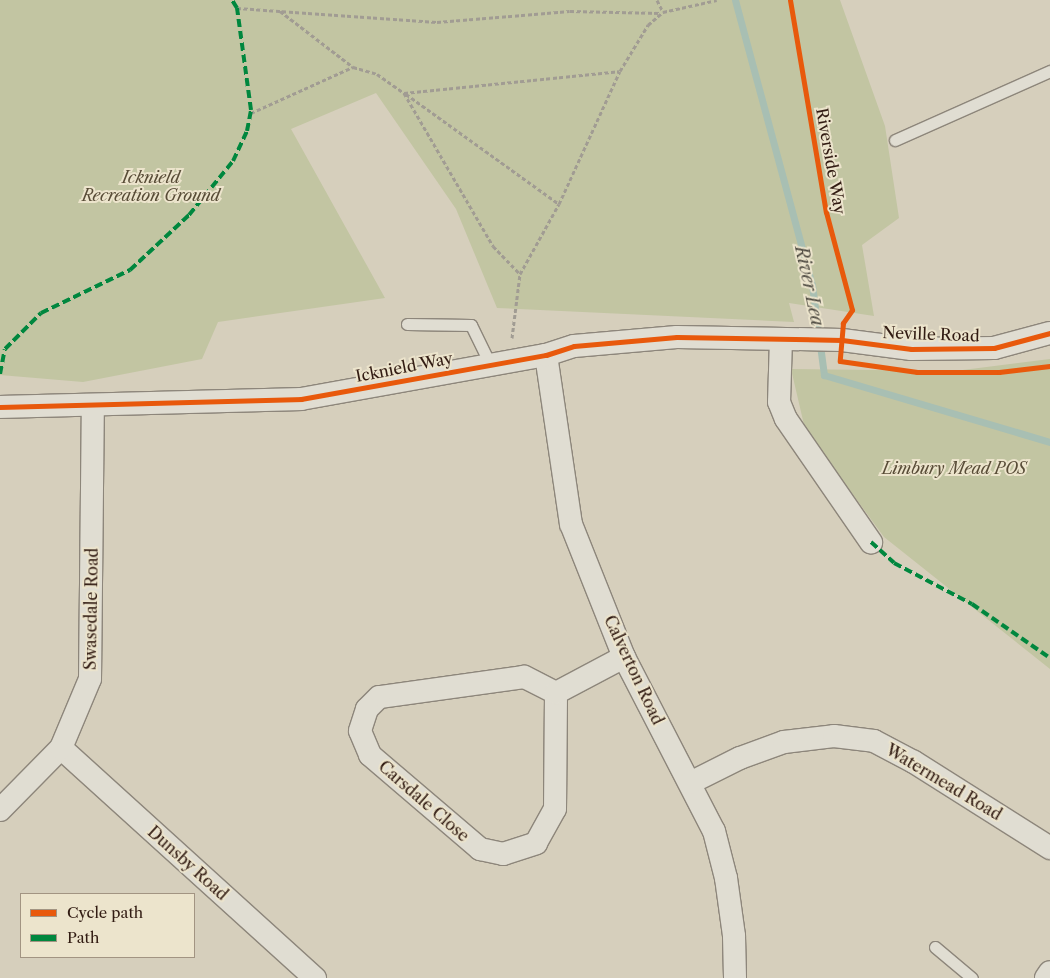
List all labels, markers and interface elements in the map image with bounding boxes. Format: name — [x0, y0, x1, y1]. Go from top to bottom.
street label: Riverside Way — [812, 106, 850, 216]
park label: Icknield Recreation Ground — [82, 167, 220, 205]
water label: River Lea — [790, 244, 828, 328]
street label: Neville Road — [882, 323, 980, 345]
street label: Icknield Way — [354, 348, 454, 386]
park label: Limbury Mead POS — [882, 458, 1026, 478]
street label: Swasedale Road — [80, 548, 102, 670]
street label: Calverton Road — [600, 612, 668, 728]
street label: Watermead Road — [883, 740, 1005, 824]
street label: Carsdale Close — [375, 757, 473, 845]
street label: Dunsby Road — [144, 822, 232, 904]
legend — [20, 893, 195, 958]
text: Cycle path — [67, 903, 143, 922]
text: Path — [67, 928, 99, 947]

